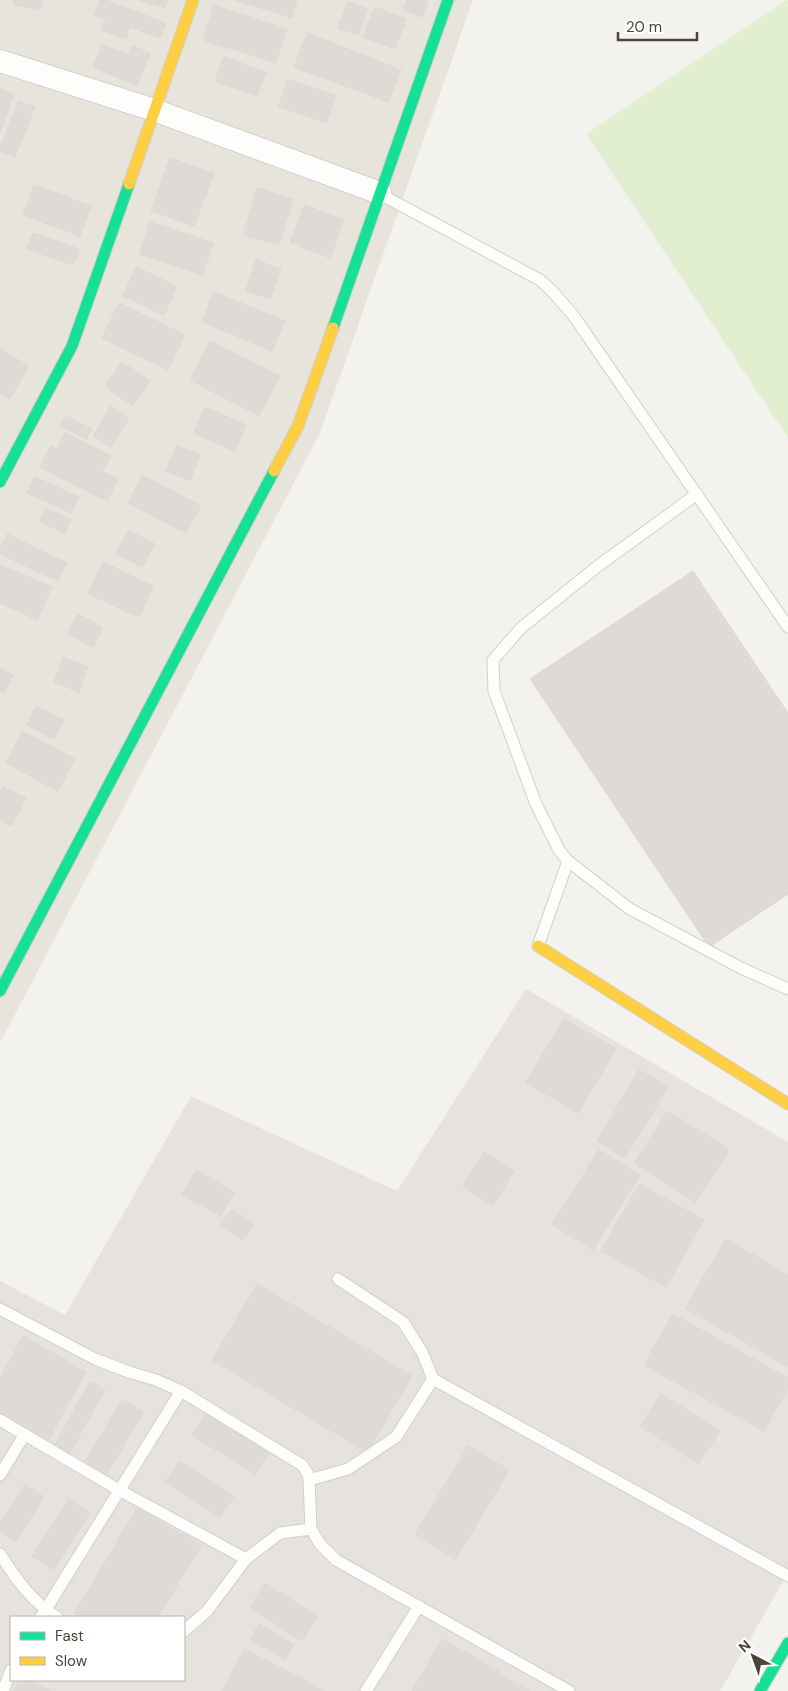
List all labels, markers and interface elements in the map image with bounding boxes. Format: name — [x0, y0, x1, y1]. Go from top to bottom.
scale bar — [618, 10, 697, 42]
text: 20 m — [626, 17, 662, 37]
legend — [10, 1616, 185, 1681]
text: Fast — [55, 1626, 84, 1646]
north arrow — [728, 1631, 778, 1681]
text: N — [735, 1636, 754, 1656]
text: Slow — [55, 1651, 88, 1671]

